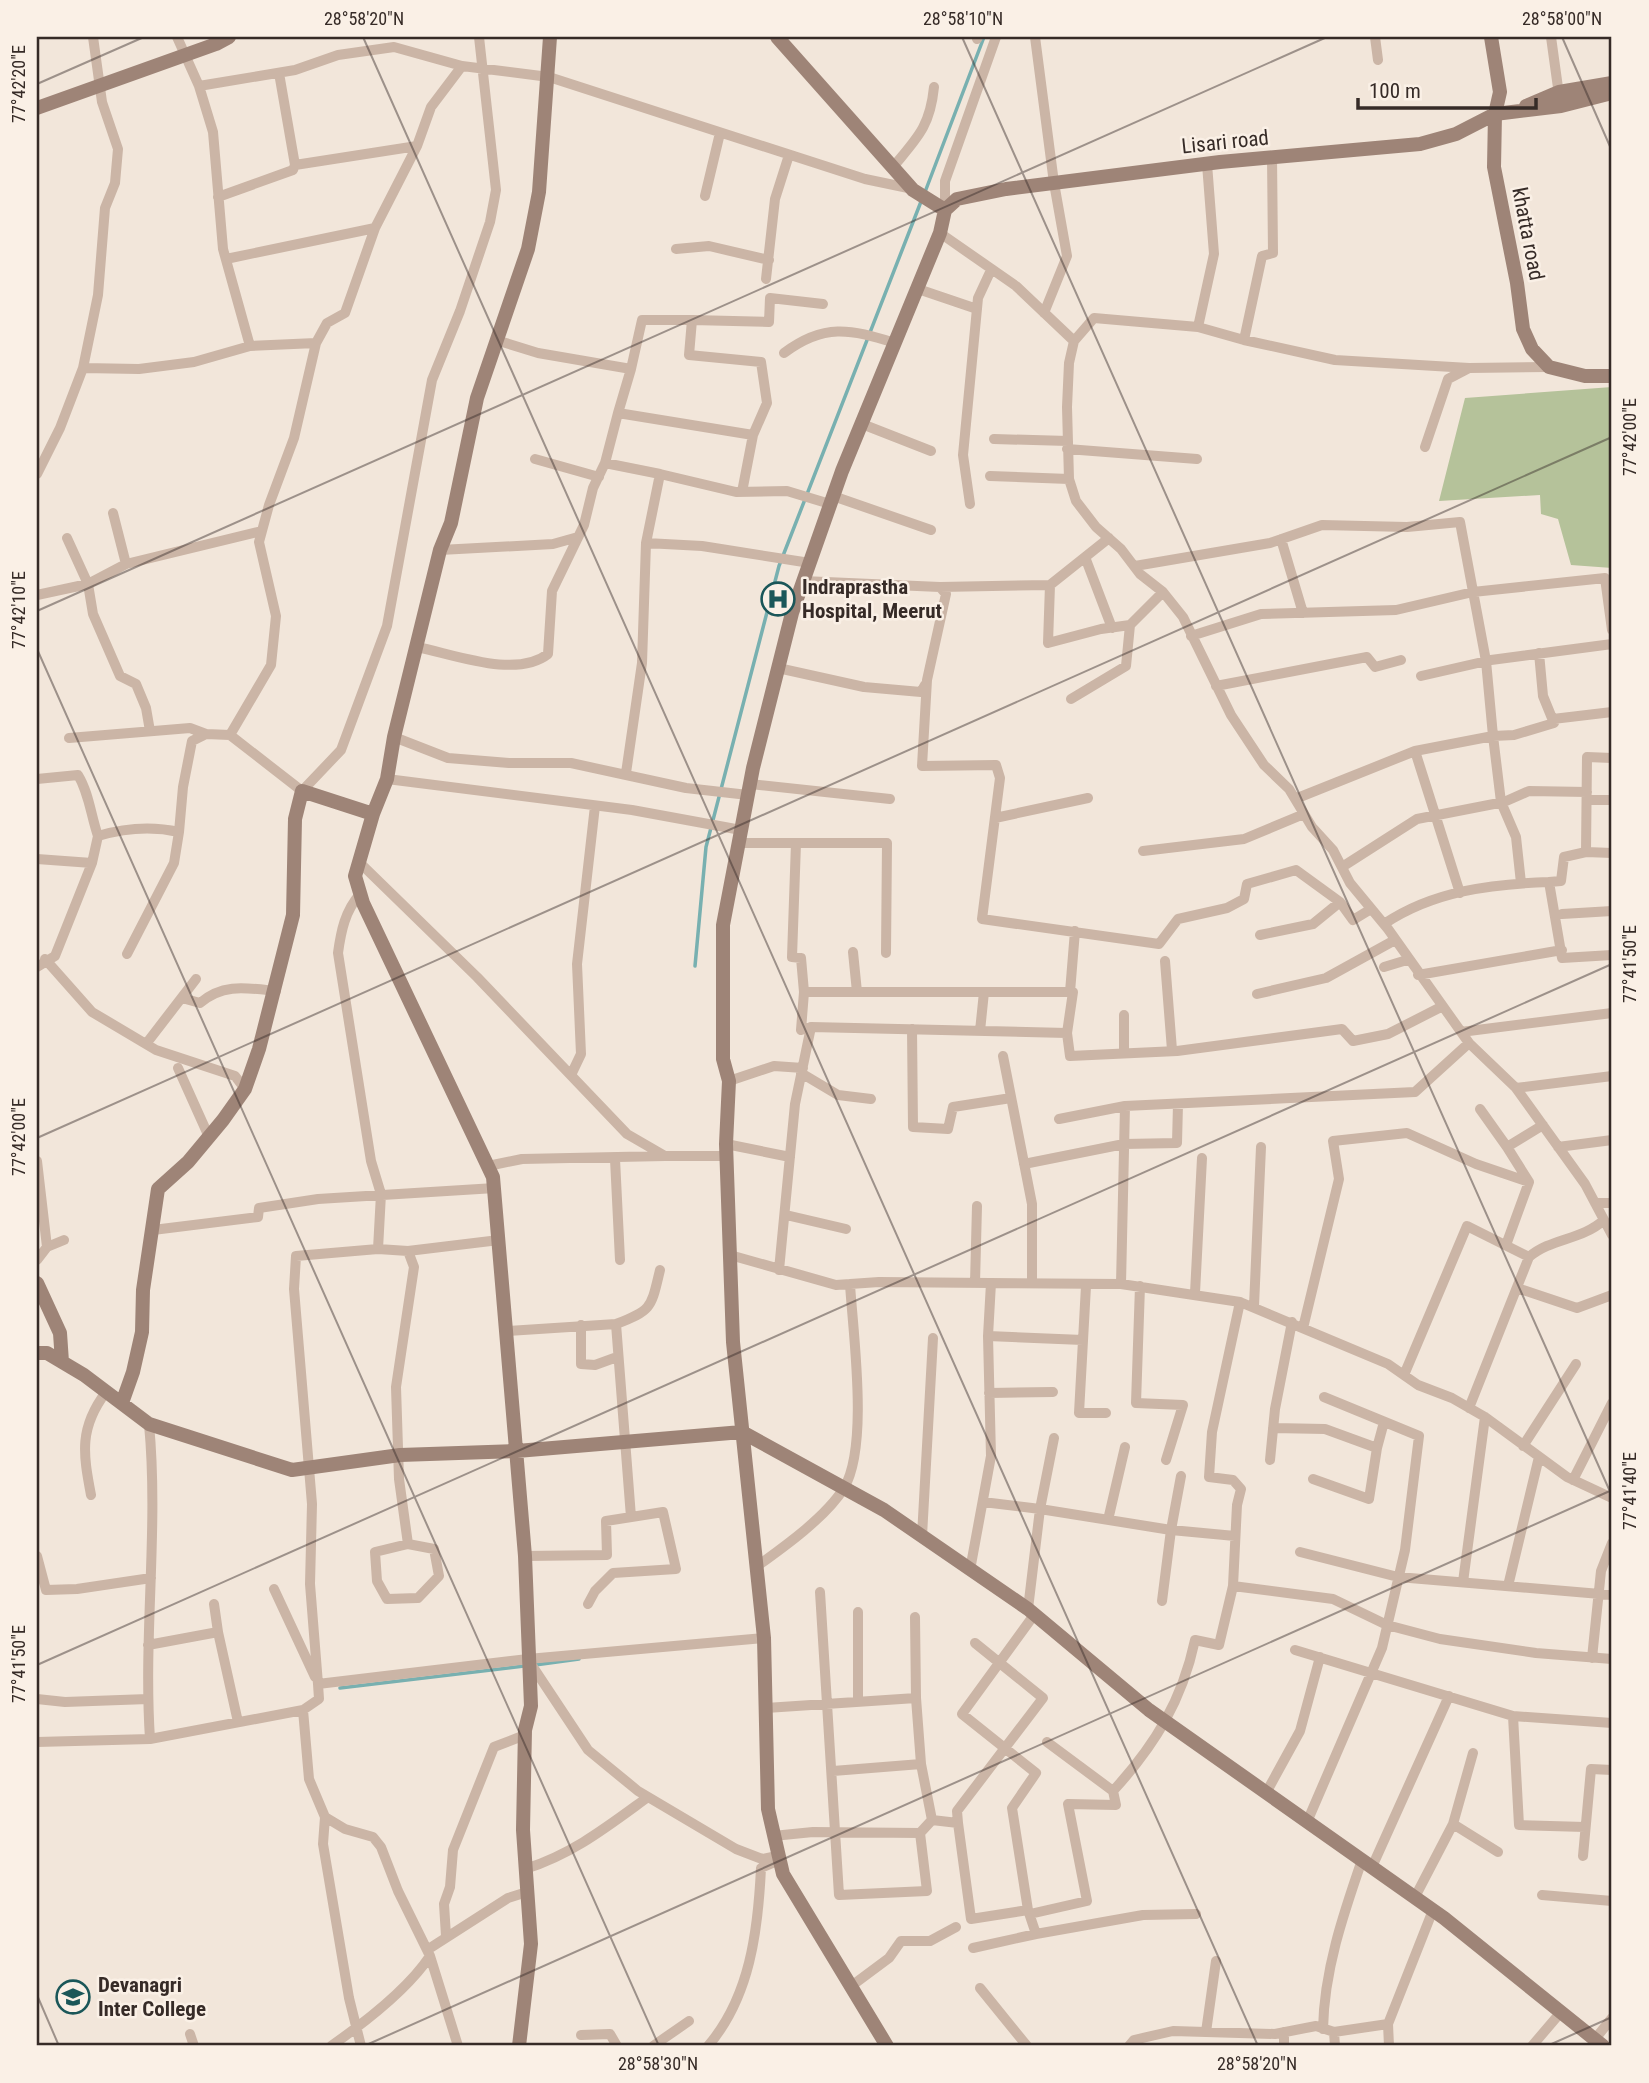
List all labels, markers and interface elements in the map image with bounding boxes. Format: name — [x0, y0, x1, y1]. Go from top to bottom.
text: 28°58'20"N — [324, 8, 404, 29]
text: 28°58'10"N — [923, 8, 1003, 29]
text: 28°58'00"N — [1522, 8, 1602, 29]
text: 77°42'20"E — [8, 45, 29, 123]
scale bar — [1358, 66, 1537, 110]
text: 100 m — [1369, 79, 1421, 103]
street label: Lisari road — [1180, 125, 1270, 159]
street label: khatta road — [1507, 185, 1549, 283]
text: 77°42'00"E — [1619, 398, 1640, 476]
text: 77°42'10"E — [8, 571, 29, 649]
place label: Indraprastha Hospital, Meerut — [802, 575, 942, 623]
hospital icon: Indraprastha Hospital, Meerut — [759, 580, 797, 618]
text: 77°41'50"E — [1619, 925, 1640, 1003]
text: 77°42'00"E — [8, 1098, 29, 1176]
text: 77°41'40"E — [1619, 1452, 1640, 1530]
text: 77°41'50"E — [8, 1625, 29, 1703]
place label: Devanagri Inter College — [98, 1973, 206, 2021]
school or university icon: Devanagri Inter College — [54, 1978, 92, 2016]
text: 28°58'30"N — [618, 2053, 698, 2074]
text: 28°58'20"N — [1217, 2053, 1297, 2074]

